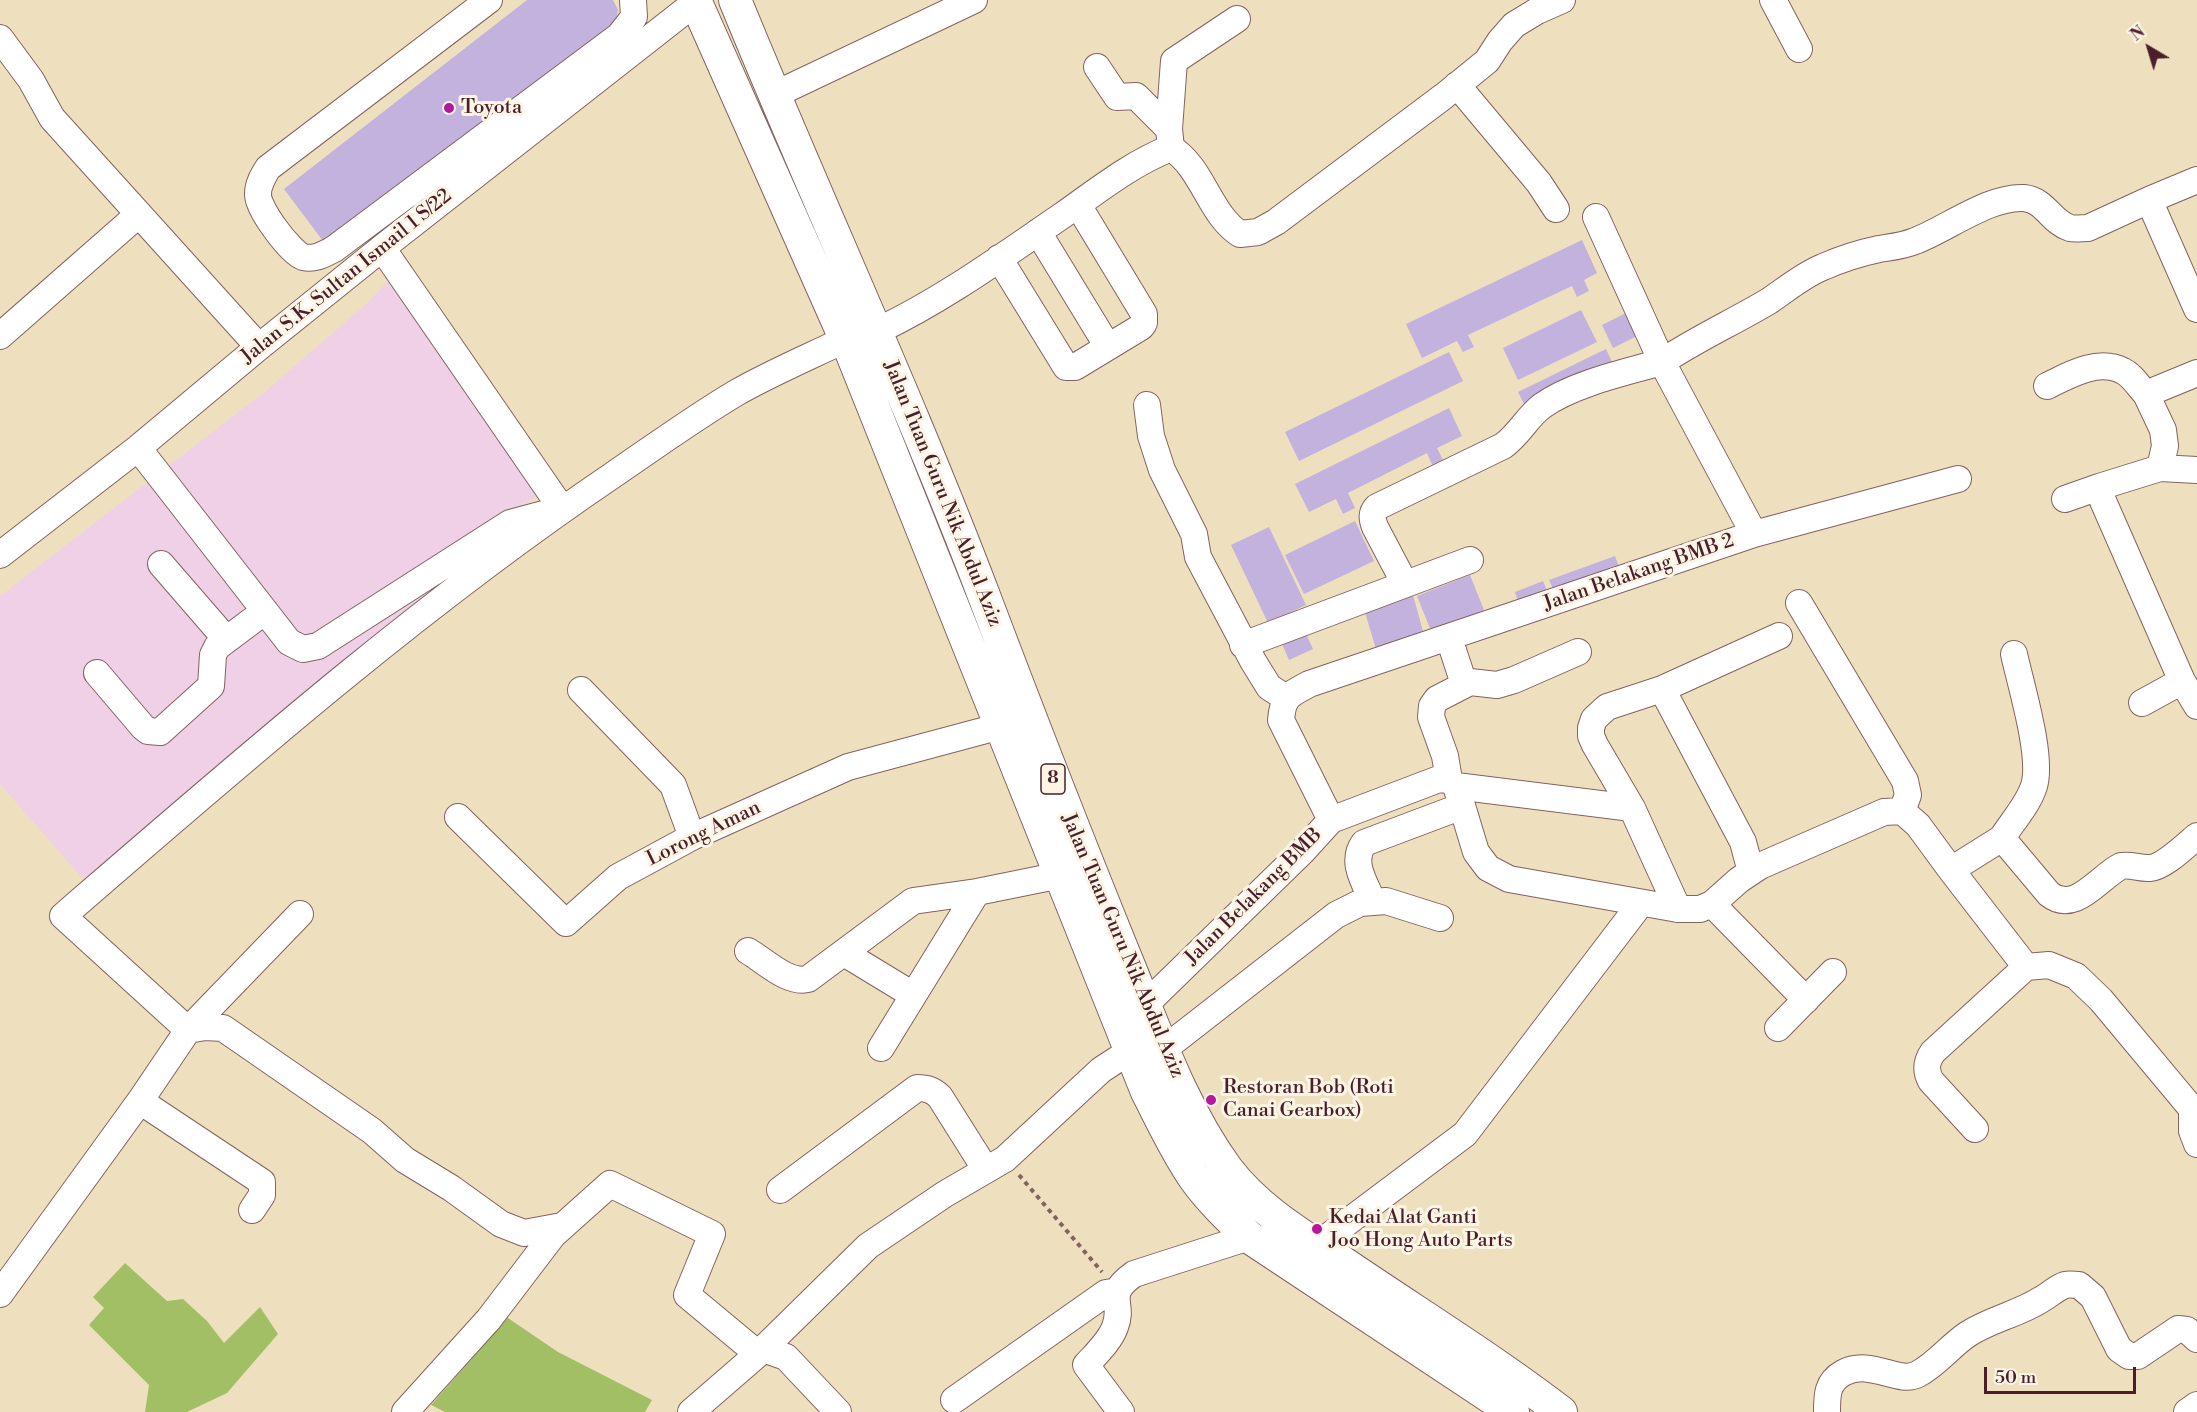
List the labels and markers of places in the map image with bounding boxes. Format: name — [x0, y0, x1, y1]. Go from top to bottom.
place label: Toyota — [461, 96, 522, 120]
marker: Toyota — [442, 101, 456, 115]
place label: Restoran Bob (Roti Canai Gearbox) — [1223, 1076, 1394, 1123]
marker: Restoran Bob (Roti Canai Gearbox) — [1204, 1093, 1218, 1107]
place label: Kedai Alat Ganti Joo Hong Auto Parts — [1329, 1206, 1513, 1253]
marker: Kedai Alat Ganti Joo Hong Auto Parts — [1310, 1222, 1324, 1236]

